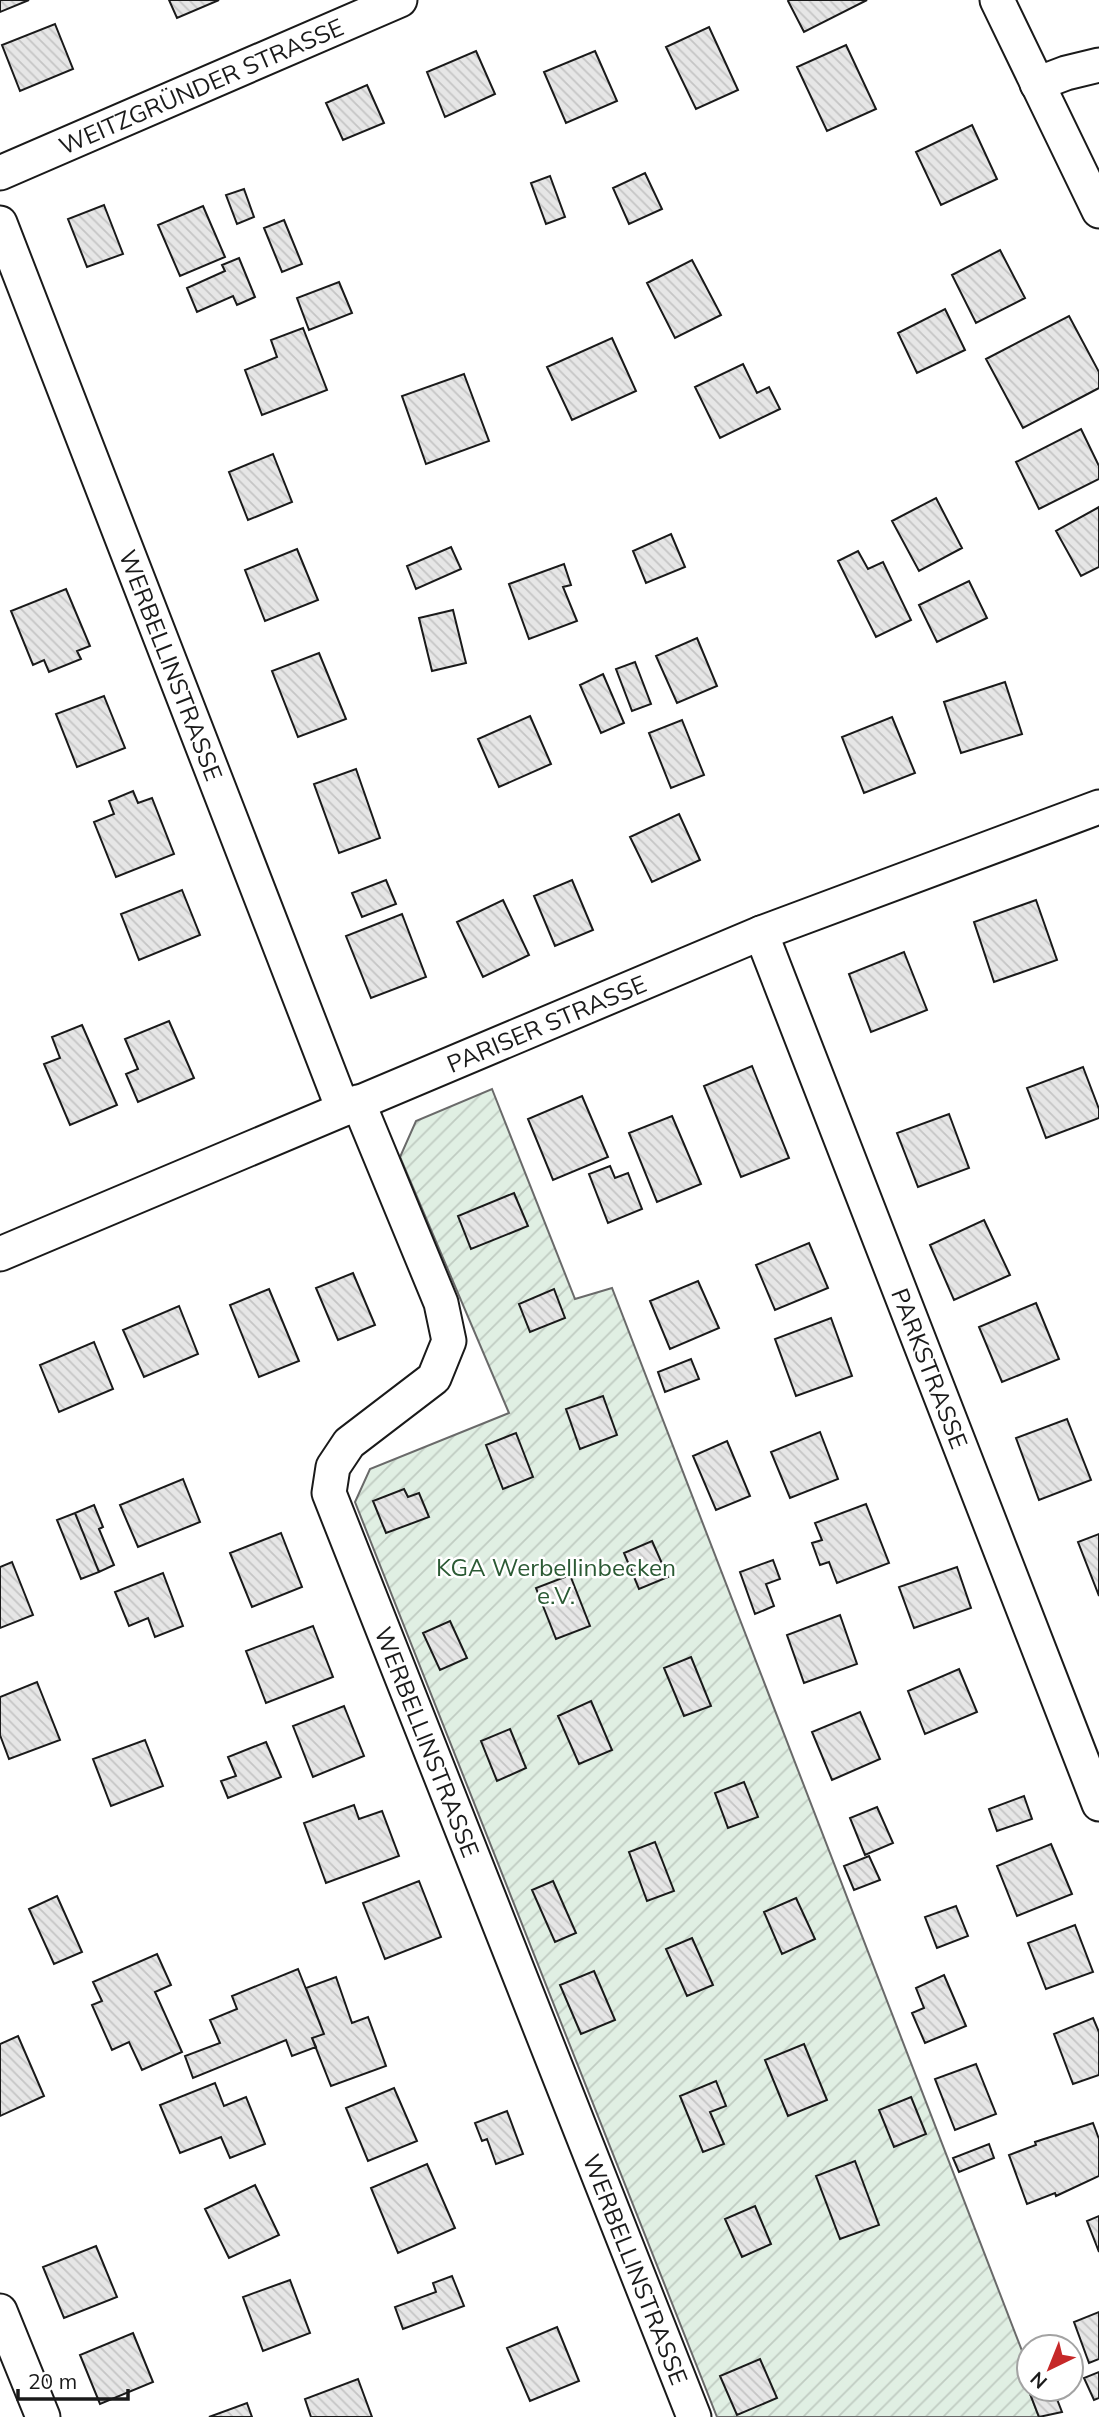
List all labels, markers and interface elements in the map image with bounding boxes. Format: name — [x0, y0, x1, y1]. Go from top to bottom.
street label: WEITZGRÜNDER STRASSE — [54, 11, 348, 161]
street label: WERBELLINSTRASSE — [113, 545, 229, 785]
street label: PARISER STRASSE — [442, 968, 650, 1079]
street label: PARKSTRASSE — [885, 1284, 975, 1453]
park label: KGA Werbellinbecken e.V. — [436, 1552, 676, 1610]
street label: WERBELLINSTRASSE — [368, 1622, 486, 1861]
street label: WERBELLINSTRASSE — [577, 2150, 695, 2389]
north arrow — [1015, 2333, 1085, 2403]
scale bar — [18, 2358, 128, 2402]
text: N — [1025, 2367, 1052, 2394]
text: 20 m — [28, 2368, 77, 2394]

